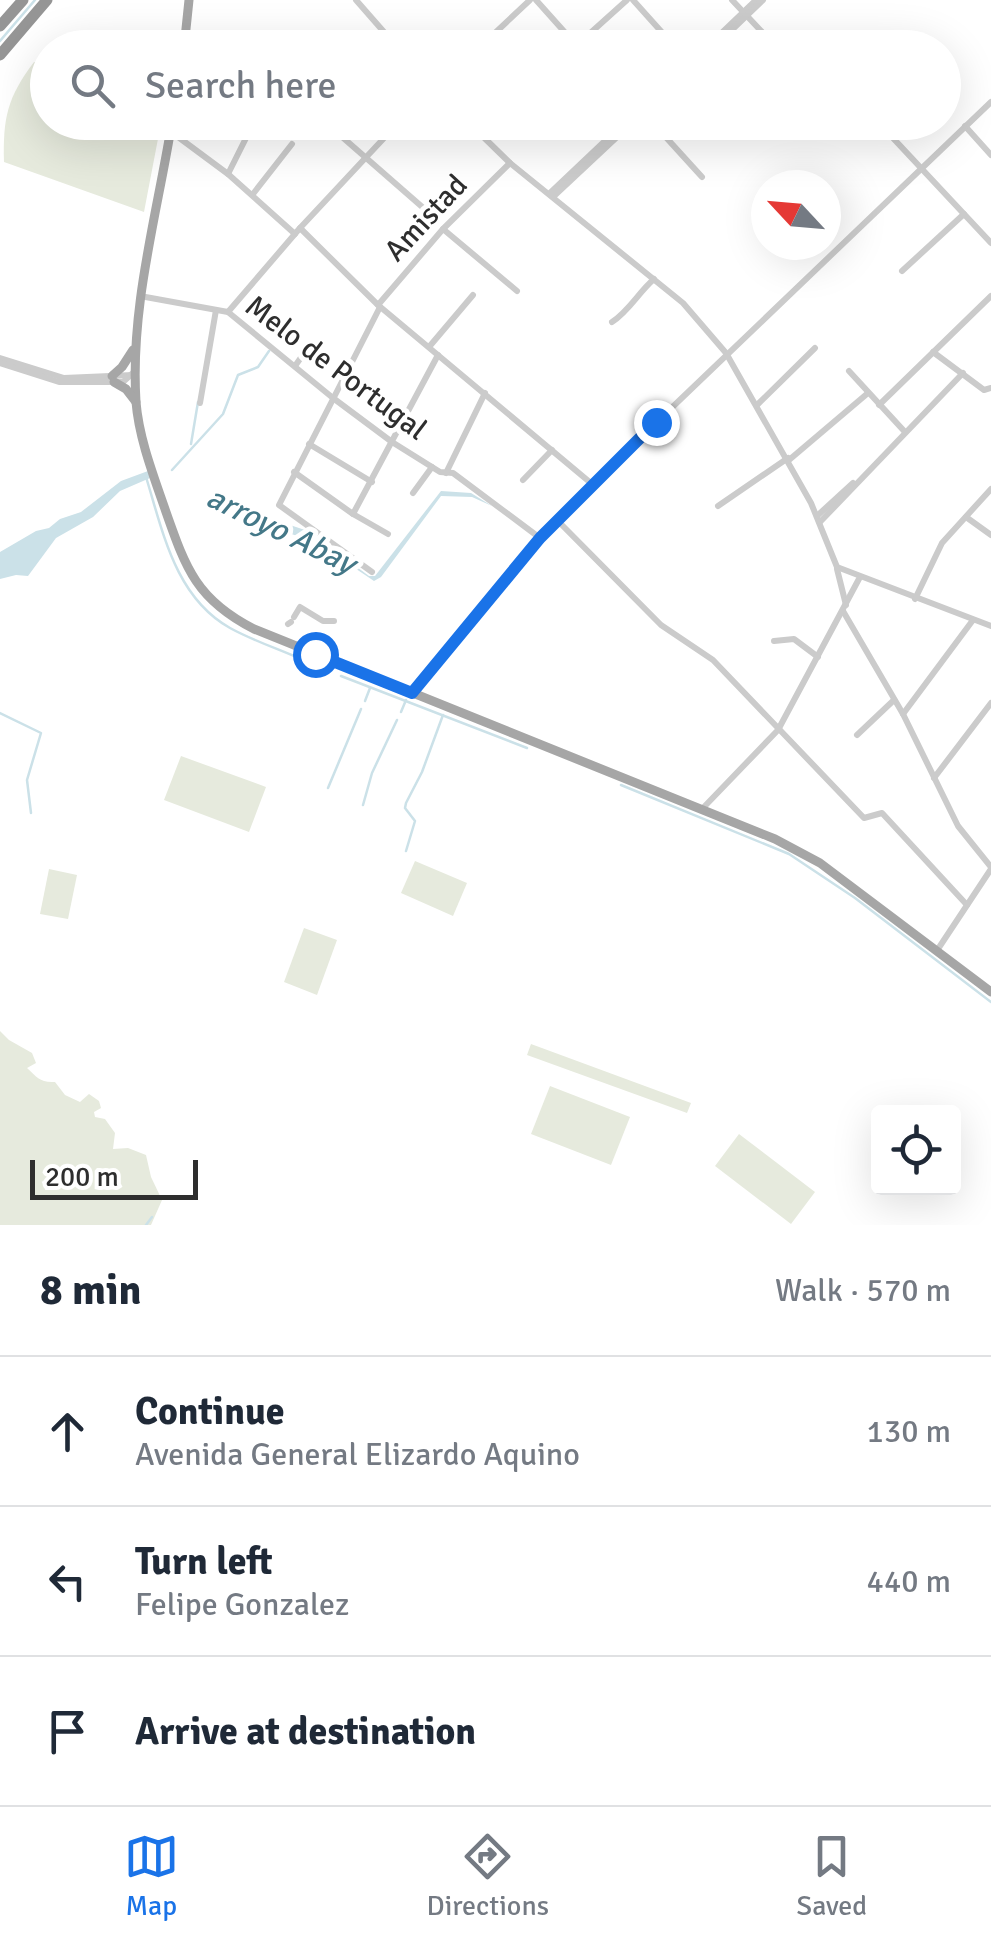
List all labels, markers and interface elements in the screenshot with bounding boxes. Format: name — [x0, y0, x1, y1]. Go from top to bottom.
search box — [30, 30, 961, 140]
icon: search — [65, 58, 120, 113]
text: Search here — [145, 62, 337, 109]
street label: Amistad — [377, 167, 475, 269]
north arrow — [751, 170, 841, 260]
street label: Melo de Portugal — [238, 288, 434, 448]
route end — [634, 400, 680, 446]
water label: arroyo Abay — [200, 477, 365, 585]
route start — [293, 632, 339, 678]
map controls — [871, 1105, 961, 1195]
button: locate — [871, 1105, 961, 1195]
scale bar — [30, 1155, 198, 1200]
text: 200 m — [45, 1160, 119, 1194]
text: 8 min — [40, 1265, 141, 1316]
text: Walk · 570 m — [775, 1271, 951, 1310]
text: Continue — [135, 1388, 285, 1435]
icon: ahead — [40, 1404, 95, 1459]
text: 130 m — [867, 1412, 951, 1451]
text: Avenida General Elizardo Aquino — [135, 1435, 580, 1474]
text: Turn left — [135, 1538, 273, 1585]
icon: left — [40, 1554, 95, 1609]
text: 440 m — [867, 1562, 951, 1601]
text: Felipe Gonzalez — [135, 1585, 349, 1624]
icon: arrive — [40, 1704, 95, 1759]
text: Arrive at destination — [135, 1708, 476, 1755]
tab: Map — [124, 1829, 179, 1923]
tab: Directions — [427, 1829, 549, 1923]
tab: Saved — [797, 1829, 867, 1923]

